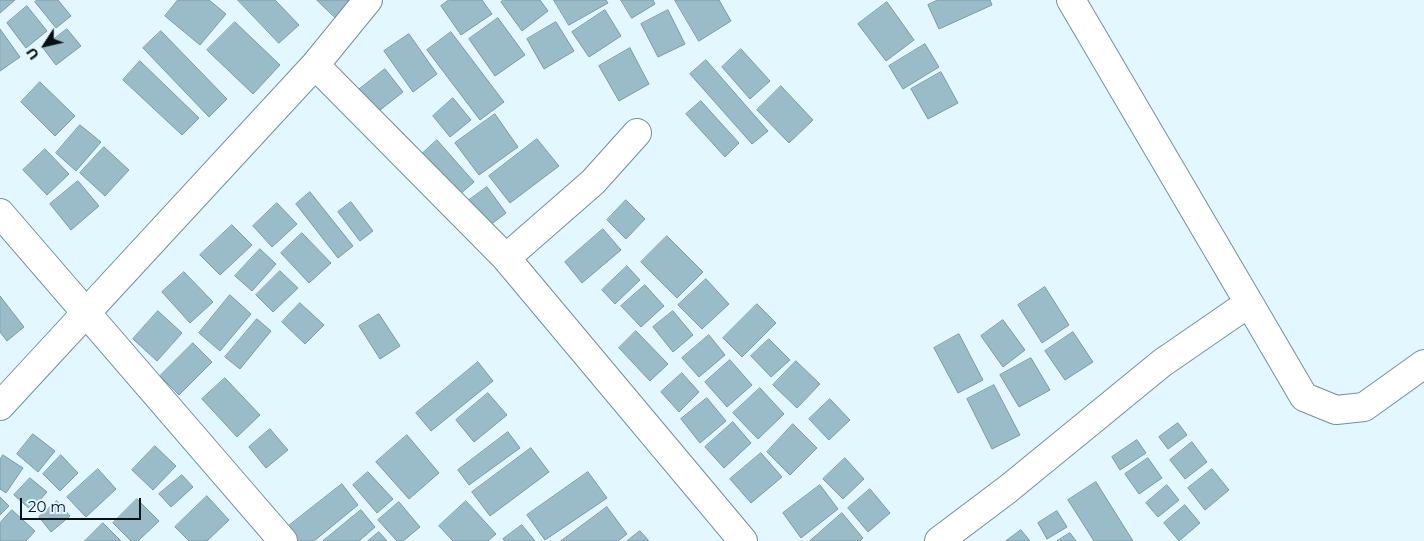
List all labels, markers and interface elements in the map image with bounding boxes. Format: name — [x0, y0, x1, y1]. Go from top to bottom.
north arrow — [20, 20, 70, 70]
text: U — [22, 44, 43, 63]
scale bar — [22, 488, 144, 520]
text: 20 m — [28, 497, 66, 516]

